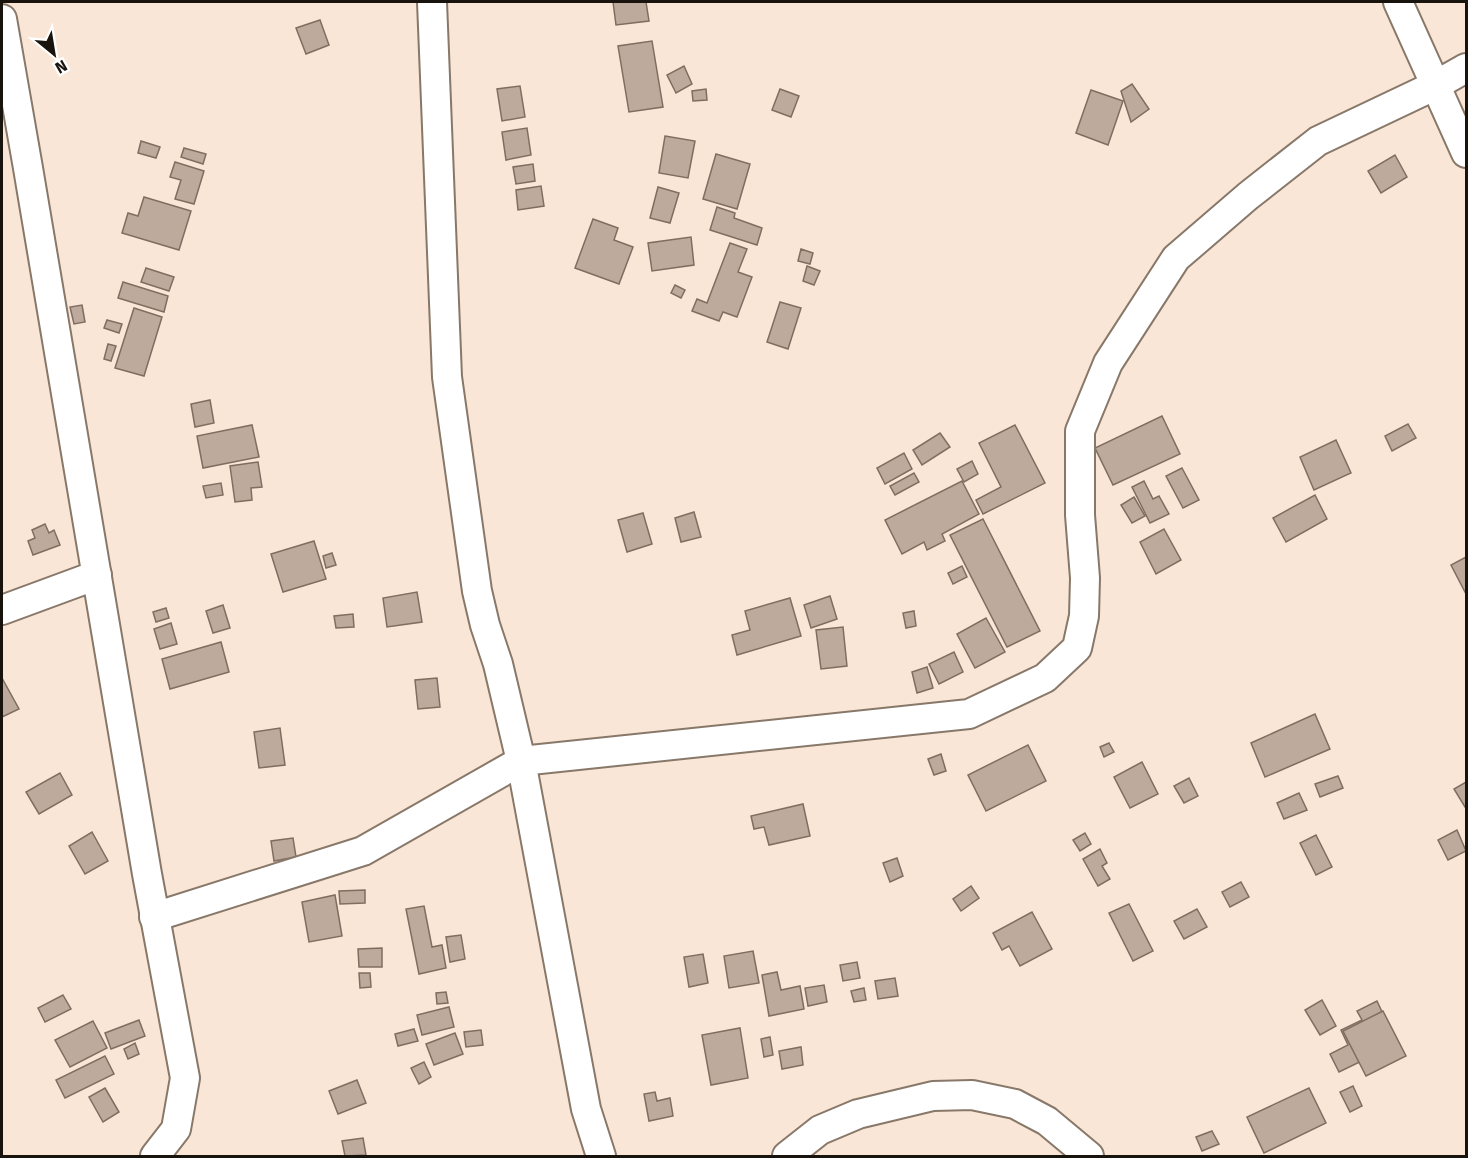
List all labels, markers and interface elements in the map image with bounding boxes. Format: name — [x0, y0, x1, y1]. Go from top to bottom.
north arrow — [24, 24, 84, 84]
text: N — [52, 56, 71, 77]

